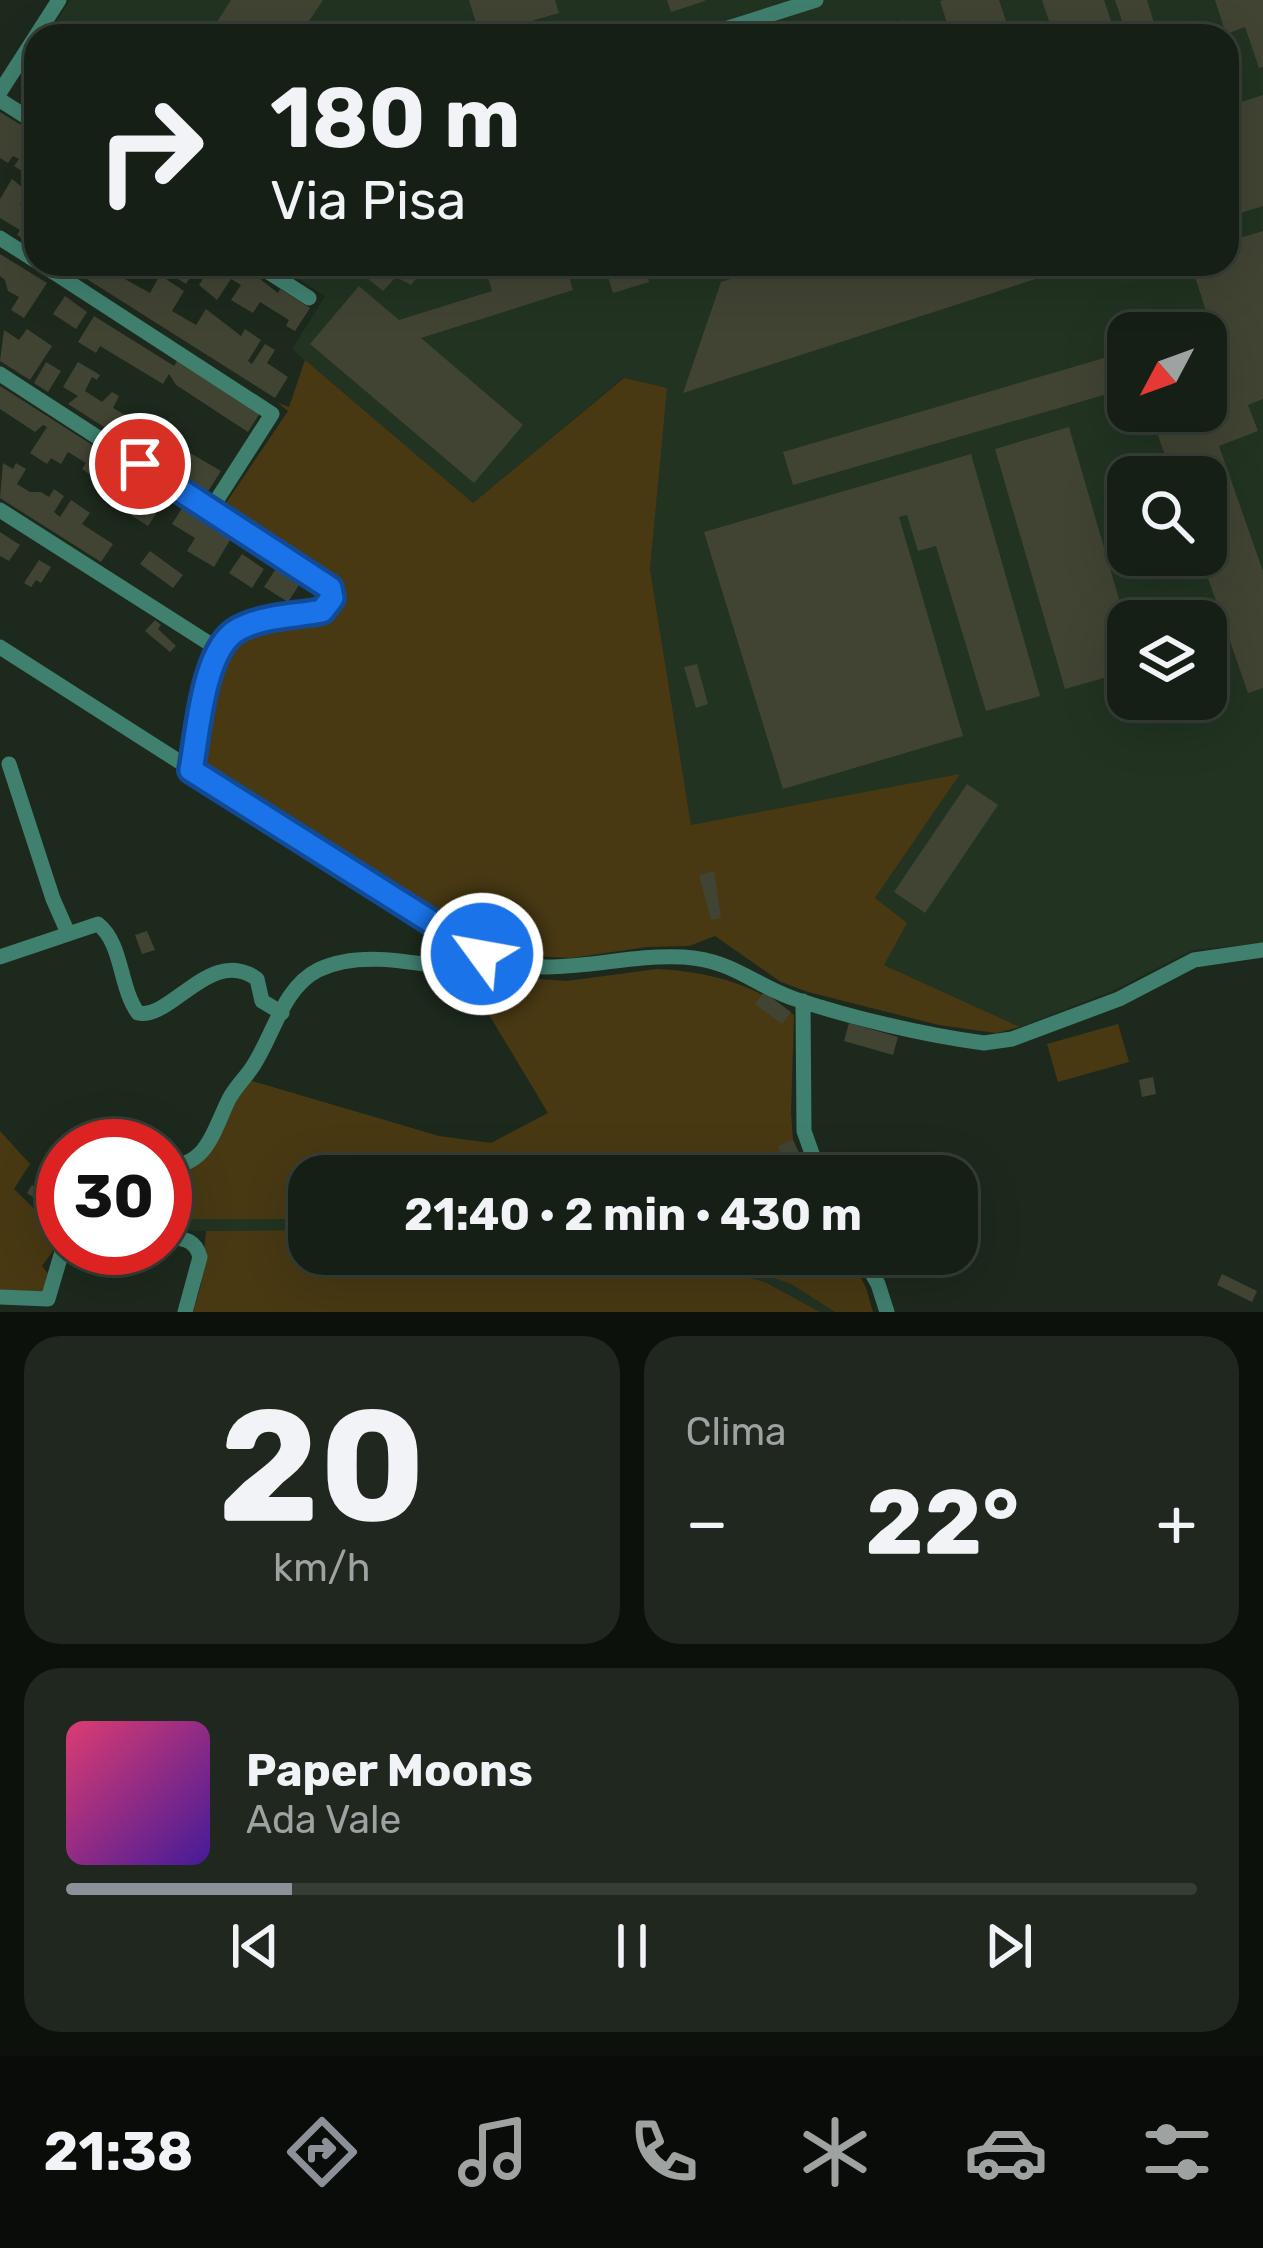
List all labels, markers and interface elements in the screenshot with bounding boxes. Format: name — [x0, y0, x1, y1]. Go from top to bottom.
text: 180 m — [270, 68, 521, 168]
icon: right — [72, 72, 228, 228]
text: Via Pisa — [270, 169, 466, 233]
north arrow — [1107, 312, 1227, 432]
map controls — [1107, 312, 1227, 720]
pin — [89, 413, 191, 515]
icon: arrive — [107, 431, 173, 497]
button: search — [1107, 456, 1227, 576]
button: layers — [1107, 600, 1227, 720]
position arrow — [419, 891, 545, 1017]
speed limit sign: 30 — [36, 1119, 192, 1275]
text: 21:40 · 2 min · 430 m — [404, 1188, 862, 1241]
text: 20 — [218, 1374, 425, 1559]
text: Clima — [686, 1409, 787, 1455]
text: 22° — [865, 1469, 1019, 1576]
text: − — [686, 1483, 728, 1562]
text: + — [1156, 1483, 1197, 1562]
text: km/h — [273, 1545, 370, 1591]
text: Paper Moons — [246, 1744, 533, 1797]
text: Ada Vale — [246, 1797, 401, 1843]
icon: previous — [222, 1913, 288, 1979]
icon: pause — [599, 1913, 665, 1979]
icon: next — [976, 1913, 1042, 1979]
icon: directions — [280, 2110, 364, 2194]
icon: music — [451, 2110, 535, 2194]
icon: phone — [622, 2110, 706, 2194]
icon: climate — [793, 2110, 877, 2194]
icon: car — [964, 2110, 1048, 2194]
icon: filters — [1135, 2110, 1219, 2194]
text: 21:38 — [44, 2120, 193, 2184]

